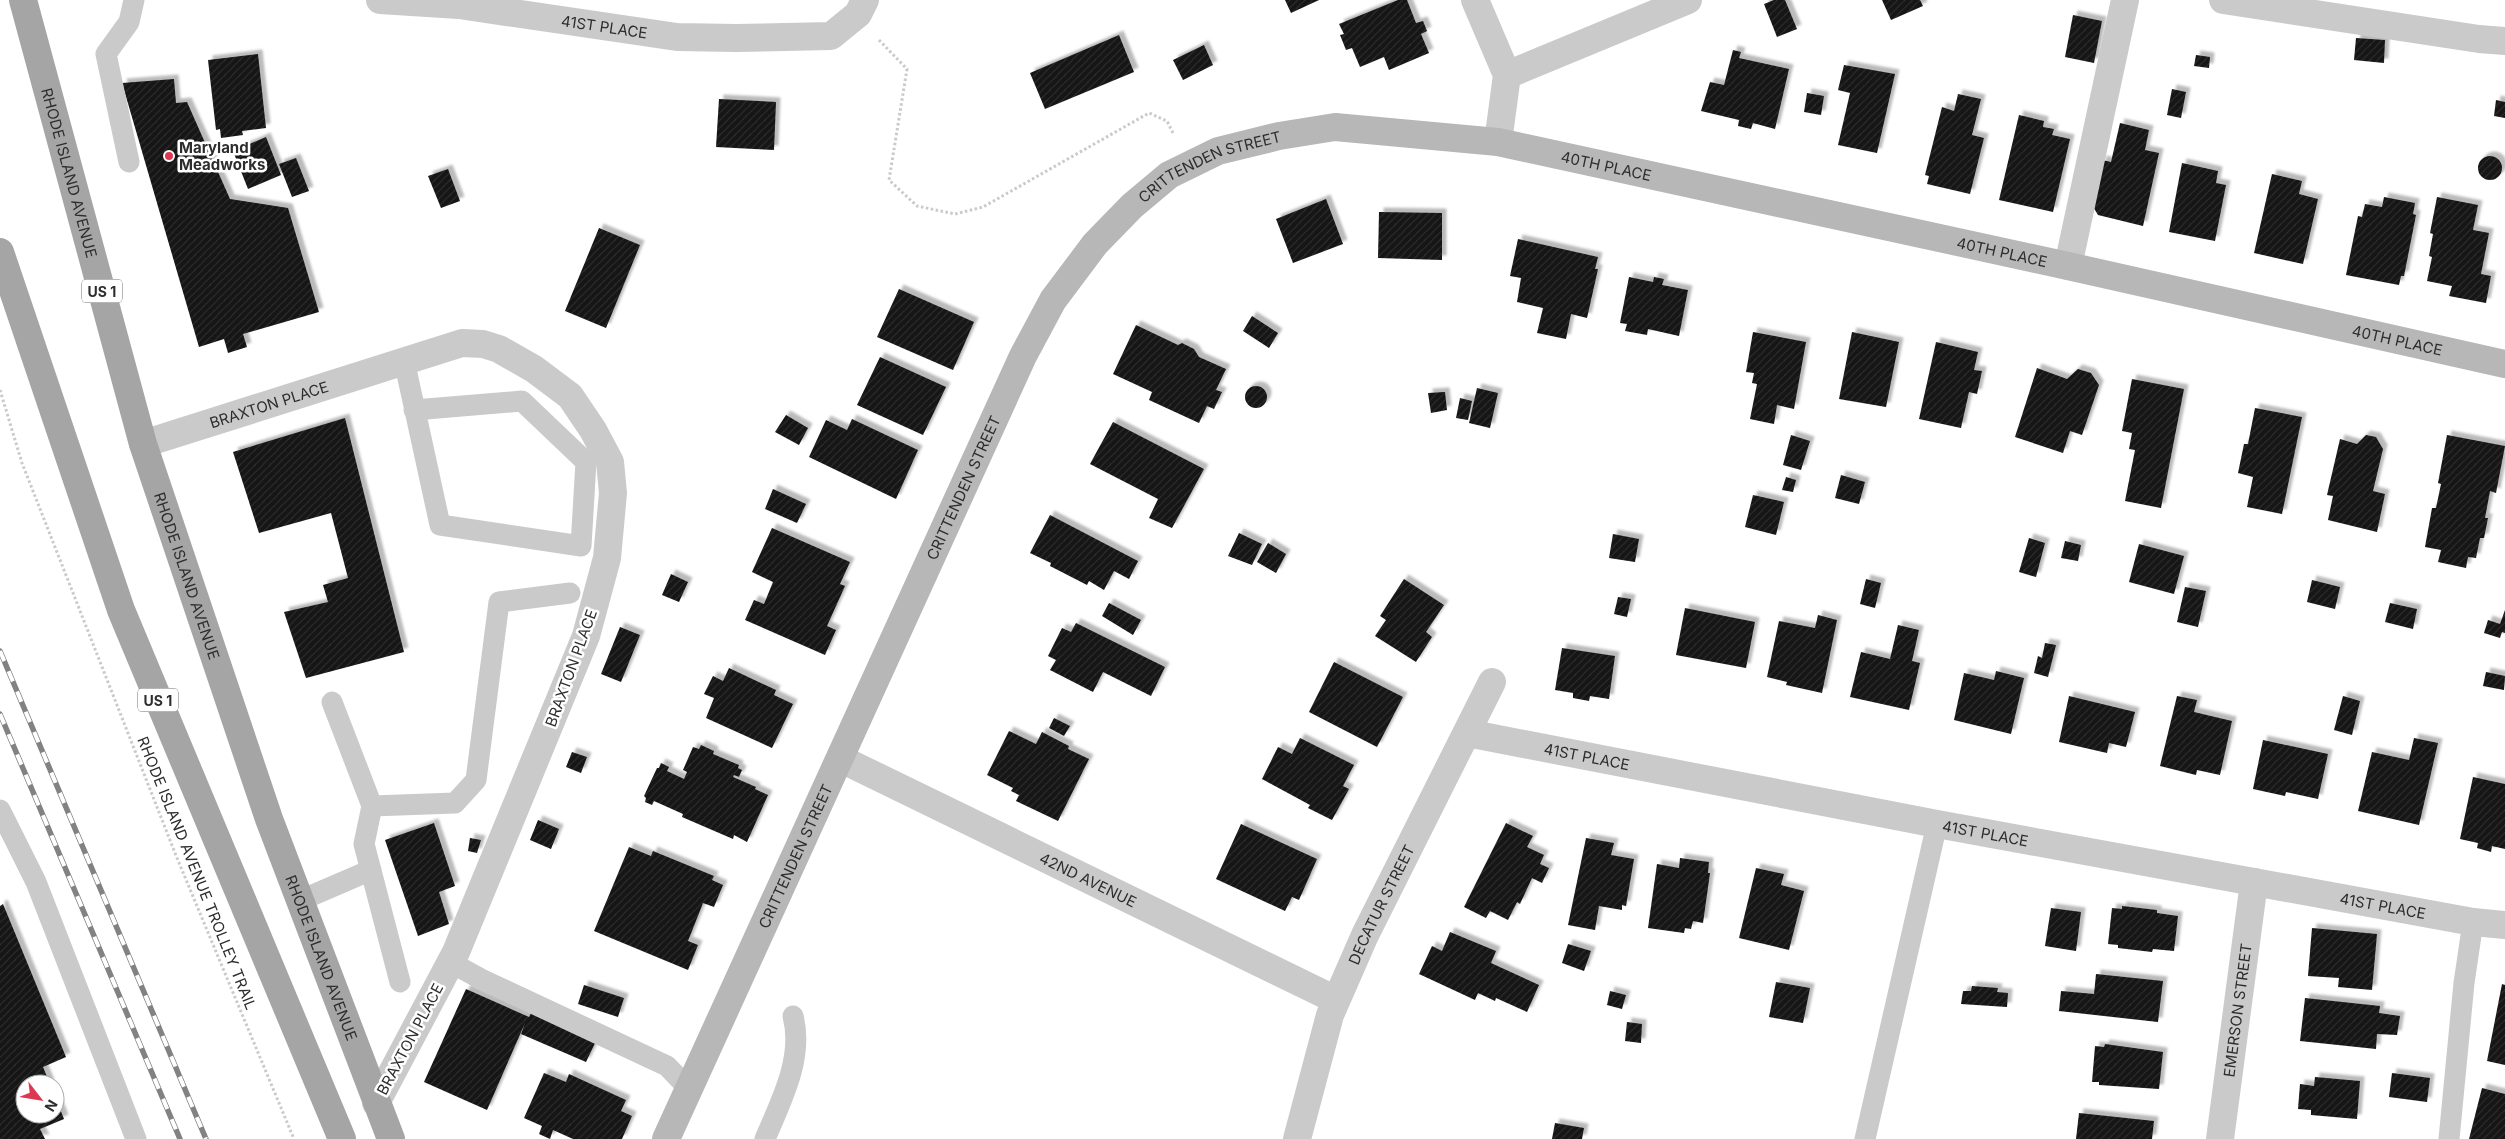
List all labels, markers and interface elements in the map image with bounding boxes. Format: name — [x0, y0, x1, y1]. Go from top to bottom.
street label: 41ST PLACE — [560, 11, 649, 42]
street label: RHODE ISLAND AVENUE — [38, 86, 102, 260]
street label: CRITTENDEN STREET — [1134, 126, 1283, 206]
place label: Maryland Meadworks — [179, 138, 265, 174]
street label: 40TH PLACE — [1559, 146, 1653, 185]
marker: Maryland Meadworks — [163, 150, 175, 162]
street label: 40TH PLACE — [1955, 233, 2049, 271]
road number: US 1 — [82, 280, 122, 302]
street label: 40TH PLACE — [2350, 320, 2444, 359]
street label: BRAXTON PLACE — [207, 376, 331, 432]
street label: CRITTENDEN STREET — [922, 412, 1004, 563]
street label: RHODE ISLAND AVENUE — [150, 490, 224, 662]
street label: BRAXTON PLACE — [541, 607, 601, 729]
road number: US 1 — [138, 688, 178, 712]
street label: RHODE ISLAND AVENUE TROLLEY TRAIL — [133, 734, 261, 1012]
street label: 41ST PLACE — [1542, 739, 1631, 774]
street label: CRITTENDEN STREET — [754, 781, 836, 931]
street label: 41ST PLACE — [1941, 816, 2030, 850]
street label: DECATUR STREET — [1344, 841, 1418, 967]
street label: 42ND AVENUE — [1037, 848, 1140, 911]
street label: RHODE ISLAND AVENUE — [282, 872, 362, 1043]
street label: 41ST PLACE — [2338, 888, 2427, 923]
street label: EMERSON STREET — [2219, 942, 2255, 1078]
street label: BRAXTON PLACE — [373, 980, 447, 1098]
north arrow — [15, 1074, 65, 1124]
text: N — [42, 1097, 62, 1115]

